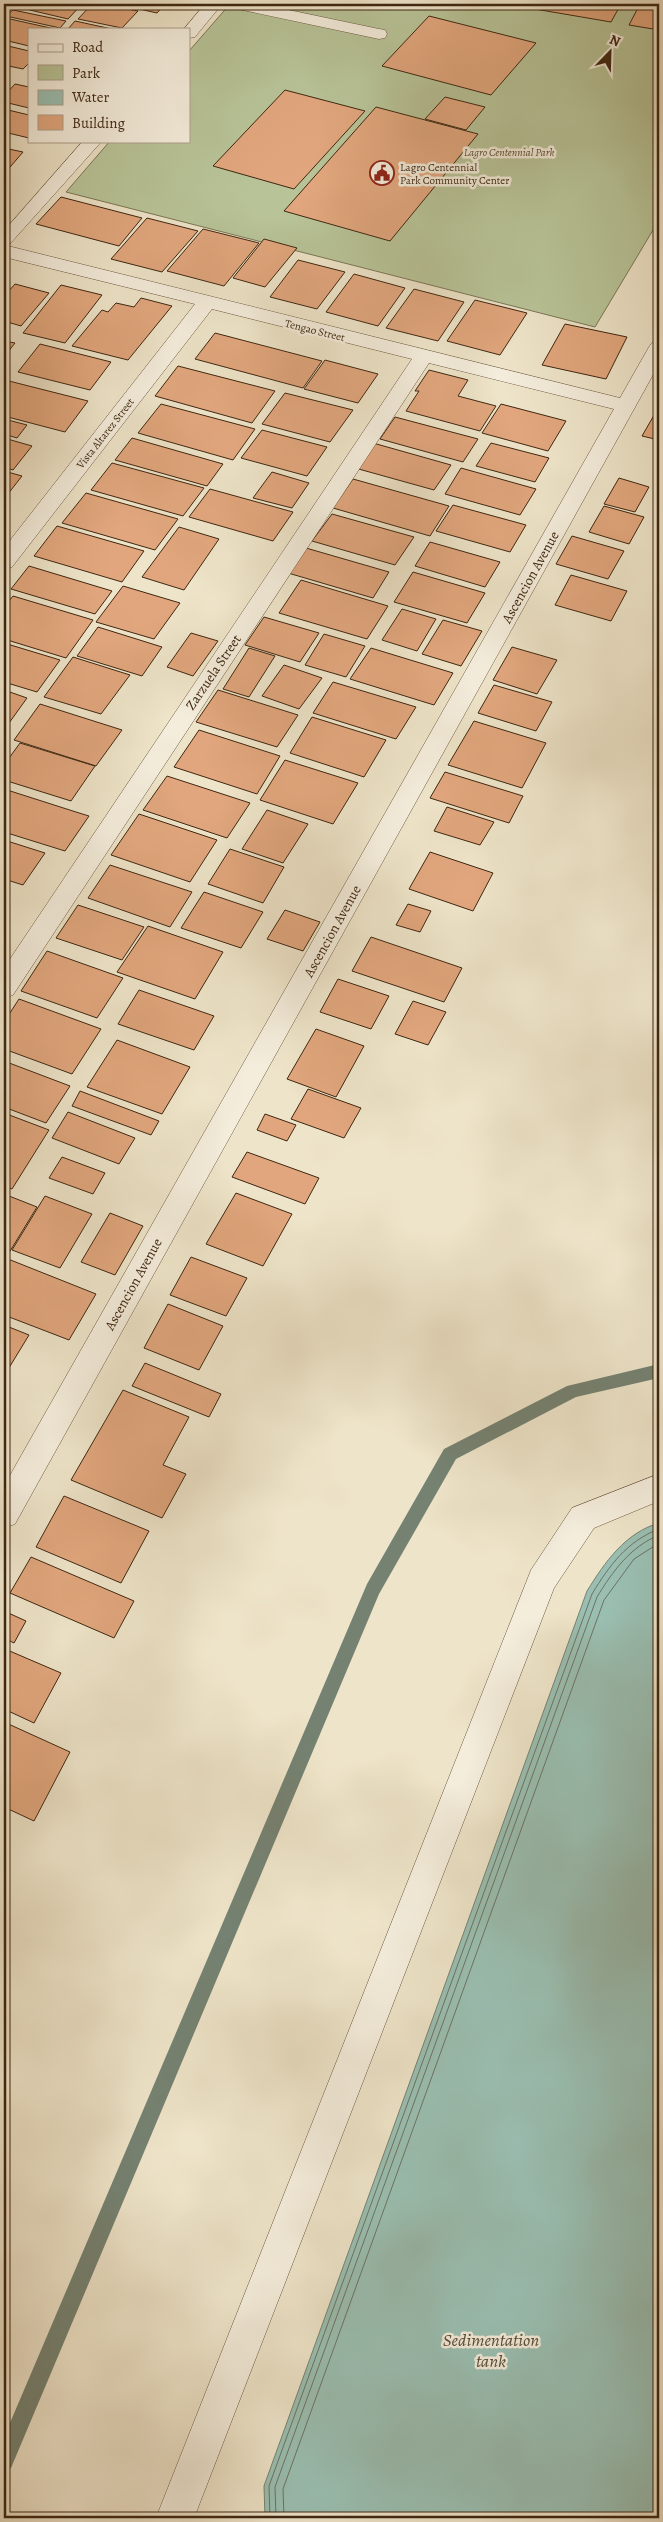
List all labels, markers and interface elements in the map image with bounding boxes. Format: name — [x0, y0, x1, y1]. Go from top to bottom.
legend — [28, 28, 190, 142]
north arrow — [586, 28, 636, 78]
text: N — [606, 30, 623, 51]
text: Road — [72, 37, 104, 57]
text: Park — [72, 63, 101, 83]
text: Water — [71, 87, 109, 107]
text: Building — [72, 113, 125, 133]
park label: Lagro Centennial Park — [464, 145, 554, 160]
public building icon: Lagro Centennial Park Community Center — [369, 160, 395, 186]
place label: Lagro Centennial Park Community Center — [400, 160, 509, 188]
street label: Tengao Street — [283, 316, 347, 345]
street label: Vista Altarez Street — [72, 395, 138, 472]
street label: Ascencion Avenue — [497, 528, 564, 628]
street label: Zarzuela Street — [181, 630, 246, 714]
street label: Ascencion Avenue — [299, 882, 366, 982]
street label: Ascencion Avenue — [100, 1235, 167, 1335]
water label: Sedimentation tank — [443, 2328, 539, 2373]

